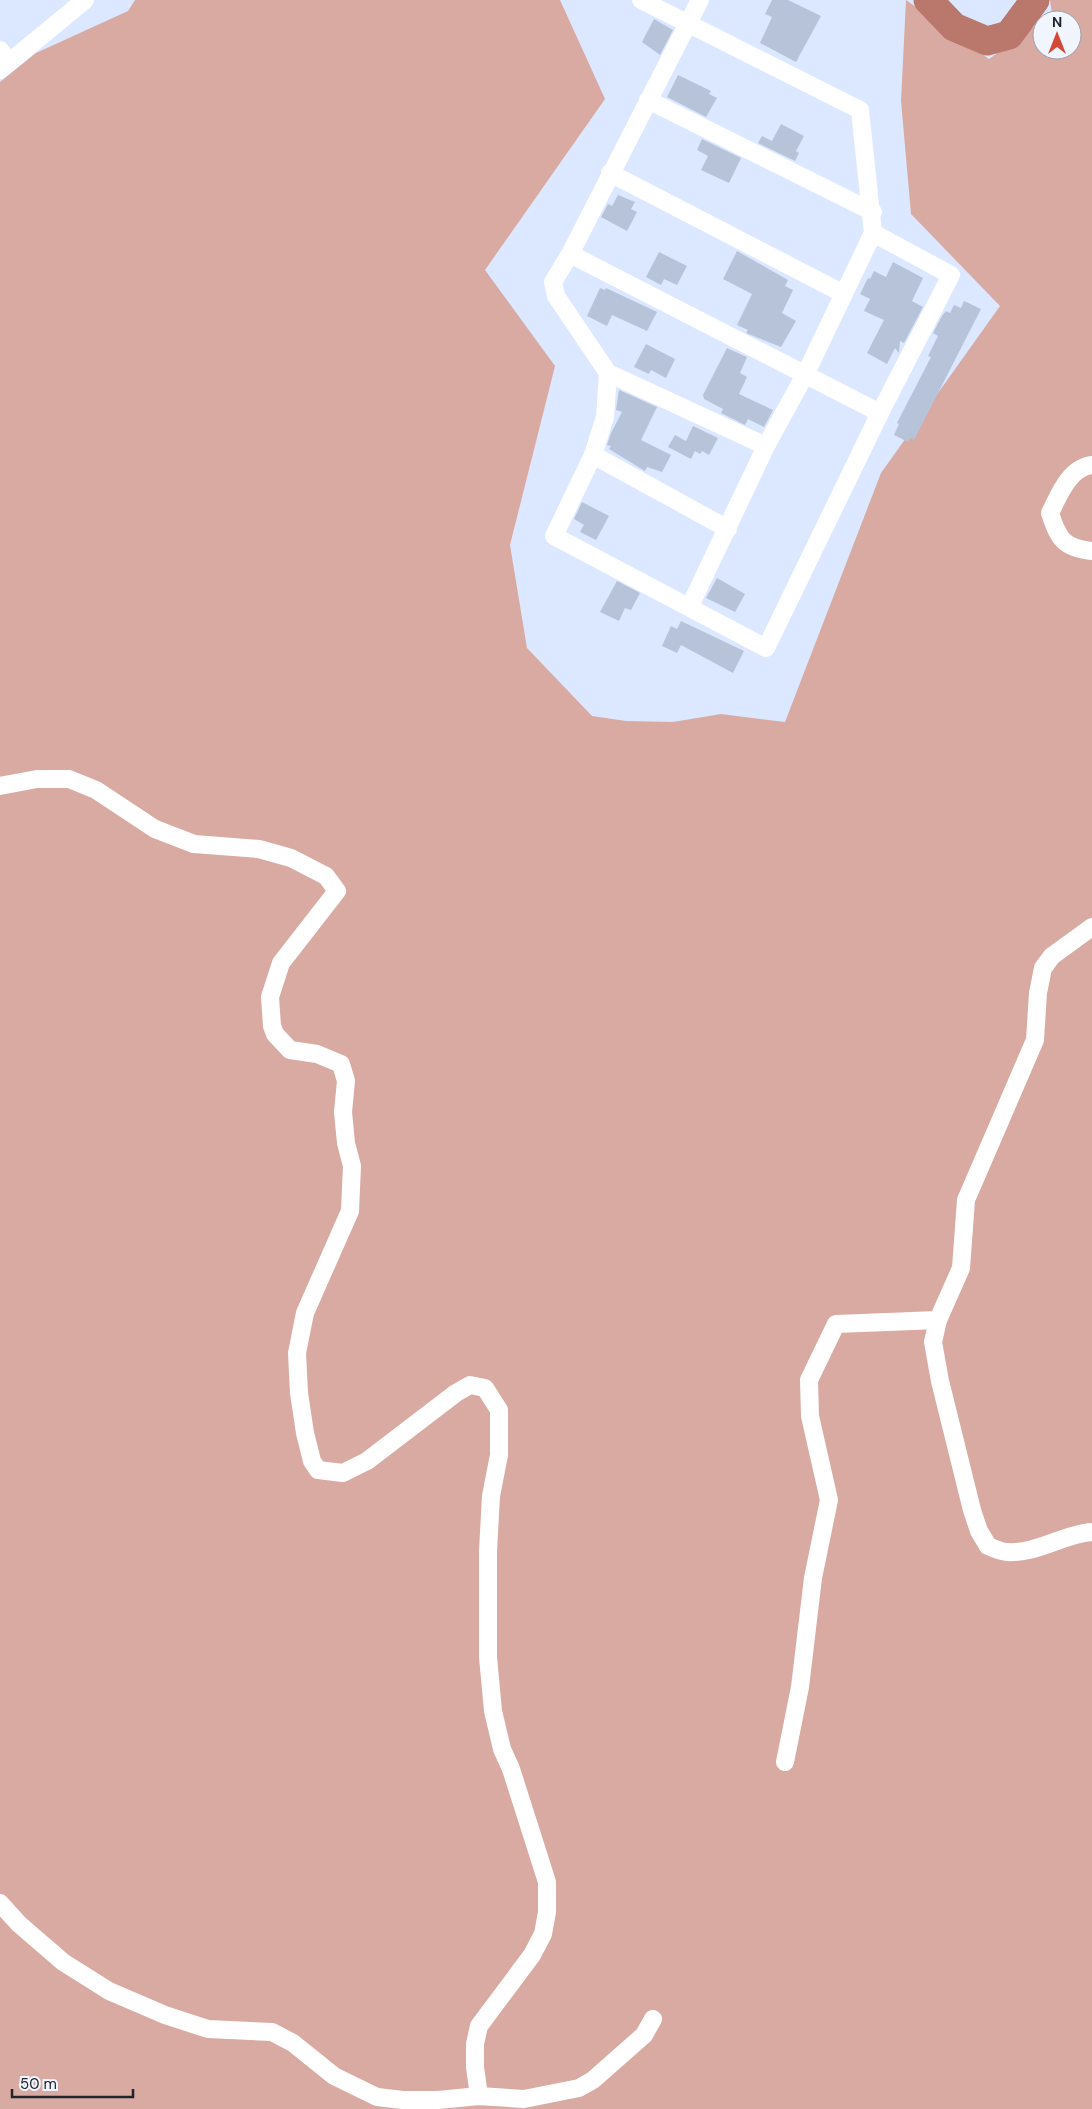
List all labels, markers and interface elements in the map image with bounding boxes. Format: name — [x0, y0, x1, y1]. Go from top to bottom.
north arrow — [1032, 10, 1082, 60]
text: N — [1052, 13, 1062, 31]
scale bar — [12, 2066, 134, 2098]
text: 50 m — [20, 2074, 57, 2094]

